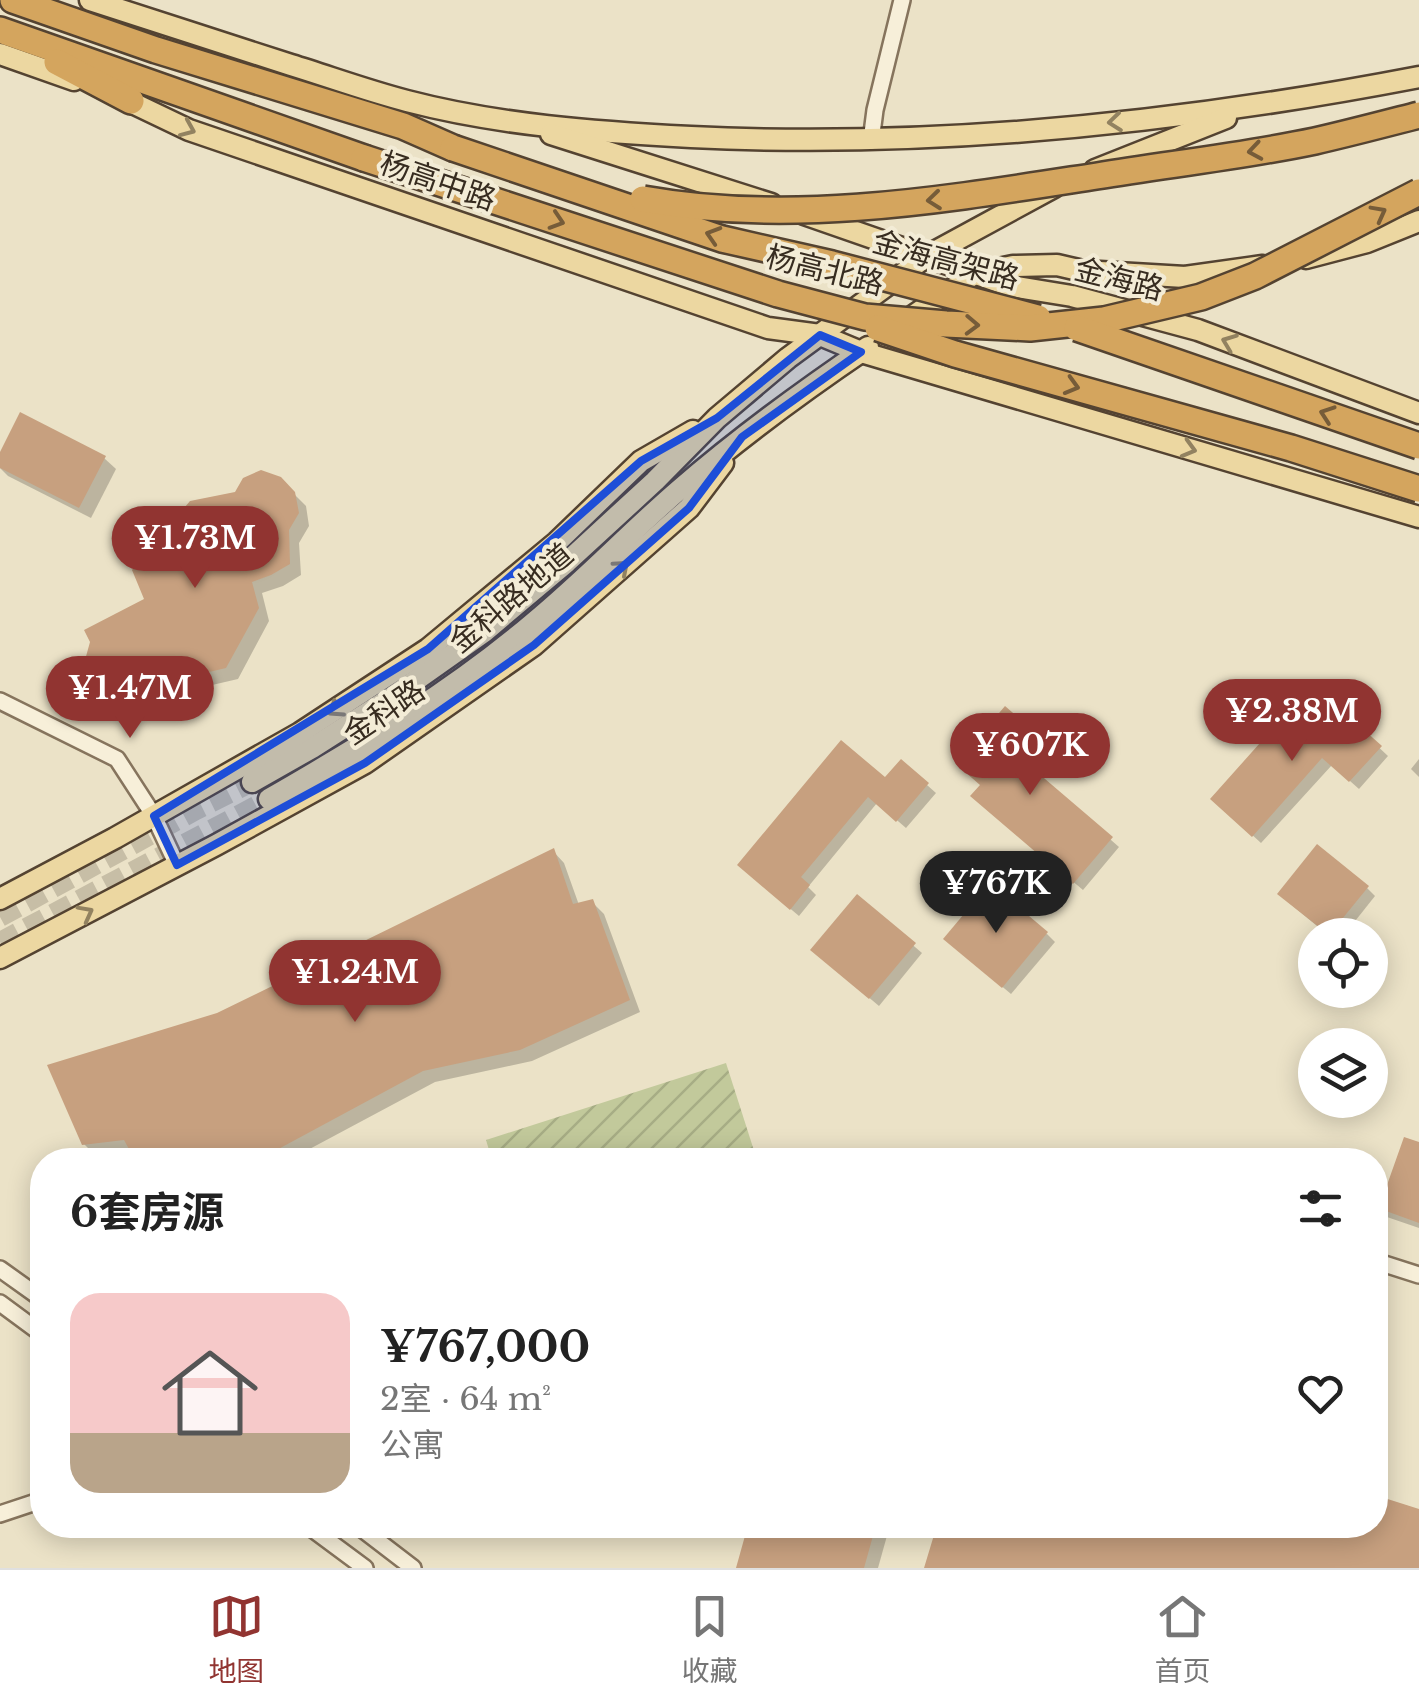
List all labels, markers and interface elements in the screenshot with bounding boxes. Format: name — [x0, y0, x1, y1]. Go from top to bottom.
one-way arrow — [1107, 111, 1123, 132]
one-way arrow — [178, 117, 196, 137]
one-way arrow — [1247, 139, 1264, 160]
street label: 杨高中路 — [375, 144, 501, 218]
one-way arrow — [926, 188, 942, 210]
one-way arrow — [1369, 206, 1387, 225]
one-way arrow — [547, 210, 564, 230]
street label: 金海高架路 — [869, 223, 1023, 297]
one-way arrow — [705, 227, 722, 247]
street label: 杨高北路 — [762, 238, 888, 302]
street label: 金海路 — [1071, 250, 1167, 308]
one-way arrow — [964, 315, 980, 336]
one-way arrow — [1222, 333, 1239, 354]
one-way arrow — [1062, 375, 1080, 396]
one-way arrow — [1319, 406, 1336, 426]
one-way arrow — [1180, 437, 1197, 458]
pin: ¥1.73M — [114, 506, 276, 591]
text: ¥1.73M — [134, 518, 256, 558]
street label: 金科路地道 — [442, 536, 580, 660]
one-way arrow — [610, 561, 629, 579]
pin: ¥1.47M — [49, 656, 211, 741]
text: ¥1.47M — [68, 668, 192, 708]
street label: 金科路 — [336, 671, 432, 753]
pin: ¥2.38M — [1211, 679, 1373, 764]
text: ¥2.38M — [1225, 691, 1359, 731]
one-way arrow — [328, 697, 346, 716]
pin: ¥607K — [960, 713, 1100, 798]
text: ¥607K — [972, 725, 1088, 765]
pin: ¥767K — [926, 851, 1066, 936]
text: ¥767K — [942, 863, 1050, 903]
one-way arrow — [76, 906, 94, 925]
map controls — [1298, 918, 1388, 1118]
button: locate — [1298, 918, 1388, 1008]
pin: ¥1.24M — [274, 940, 436, 1025]
text: ¥1.24M — [291, 952, 419, 992]
button: layers — [1298, 1028, 1388, 1118]
icon: filters — [1293, 1181, 1348, 1236]
text: 6套房源 — [70, 1186, 224, 1238]
text: ¥767,000 — [380, 1321, 590, 1373]
icon: home — [150, 1333, 270, 1453]
icon: heart — [1293, 1366, 1348, 1421]
text: 2室 · 64 m² — [380, 1379, 551, 1419]
text: 公寓 — [380, 1425, 444, 1465]
tab: 地图 — [208, 1589, 265, 1689]
tab: 收藏 — [681, 1589, 738, 1689]
tab: 首页 — [1154, 1589, 1211, 1689]

